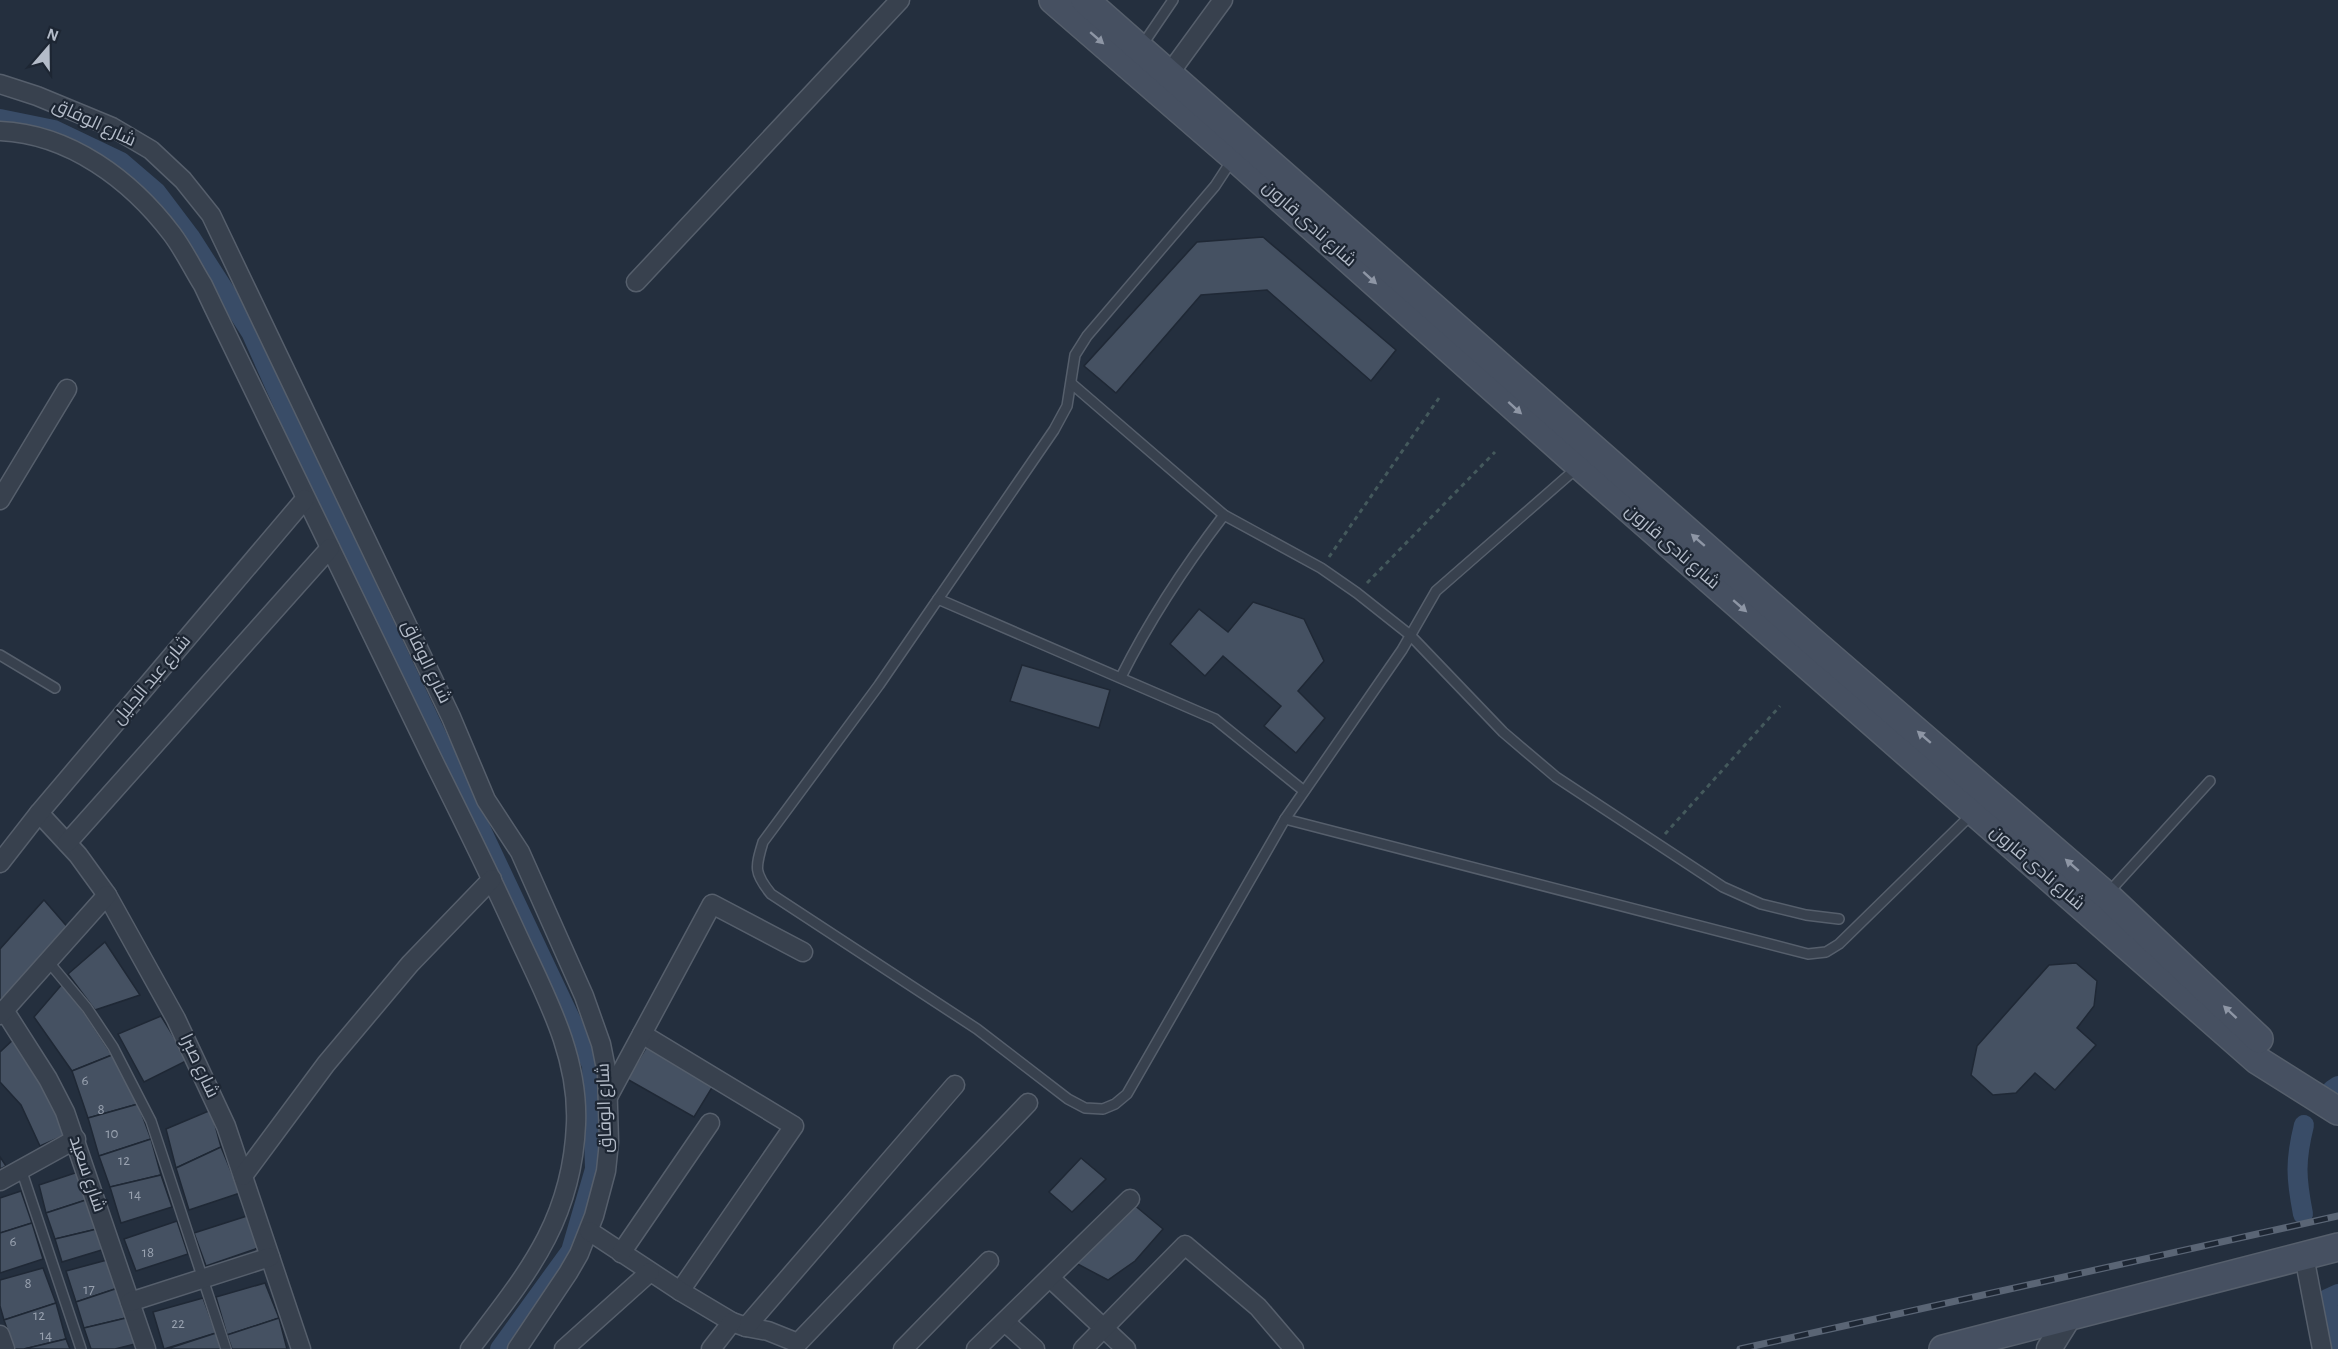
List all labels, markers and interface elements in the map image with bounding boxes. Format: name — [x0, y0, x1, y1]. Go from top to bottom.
north arrow — [18, 18, 78, 78]
text: N — [45, 25, 61, 44]
one-way arrow — [1089, 31, 1104, 44]
street label: شارع الوفاق — [49, 95, 139, 152]
street label: شارع نادى قارون — [1258, 177, 1360, 272]
one-way arrow — [1362, 271, 1377, 284]
one-way arrow — [1507, 401, 1522, 414]
street label: شارع نادى قارون — [1620, 501, 1723, 594]
one-way arrow — [1691, 534, 1706, 547]
one-way arrow — [1732, 599, 1747, 612]
street label: شارع الوفاق — [396, 617, 455, 707]
street label: شارع عبد الجليل — [109, 631, 196, 729]
one-way arrow — [1916, 731, 1932, 744]
street label: شارع نادى قارون — [1985, 822, 2088, 915]
one-way arrow — [2065, 859, 2080, 872]
one-way arrow — [2224, 1005, 2238, 1019]
street label: شارع صبرا — [175, 1031, 222, 1102]
street label: شارع الوفاق — [593, 1063, 618, 1153]
house number: 6 — [81, 1073, 89, 1088]
house number: 8 — [97, 1102, 105, 1117]
house number: 10 — [105, 1126, 119, 1141]
street label: شارع سعيد — [64, 1133, 109, 1215]
house number: 12 — [118, 1153, 130, 1168]
house number: 14 — [129, 1187, 141, 1202]
house number: 6 — [9, 1234, 17, 1249]
house number: 18 — [142, 1245, 154, 1260]
house number: 8 — [24, 1276, 32, 1291]
house number: 17 — [83, 1282, 95, 1297]
house number: 12 — [33, 1308, 45, 1323]
house number: 22 — [171, 1316, 185, 1331]
house number: 14 — [40, 1328, 52, 1343]

